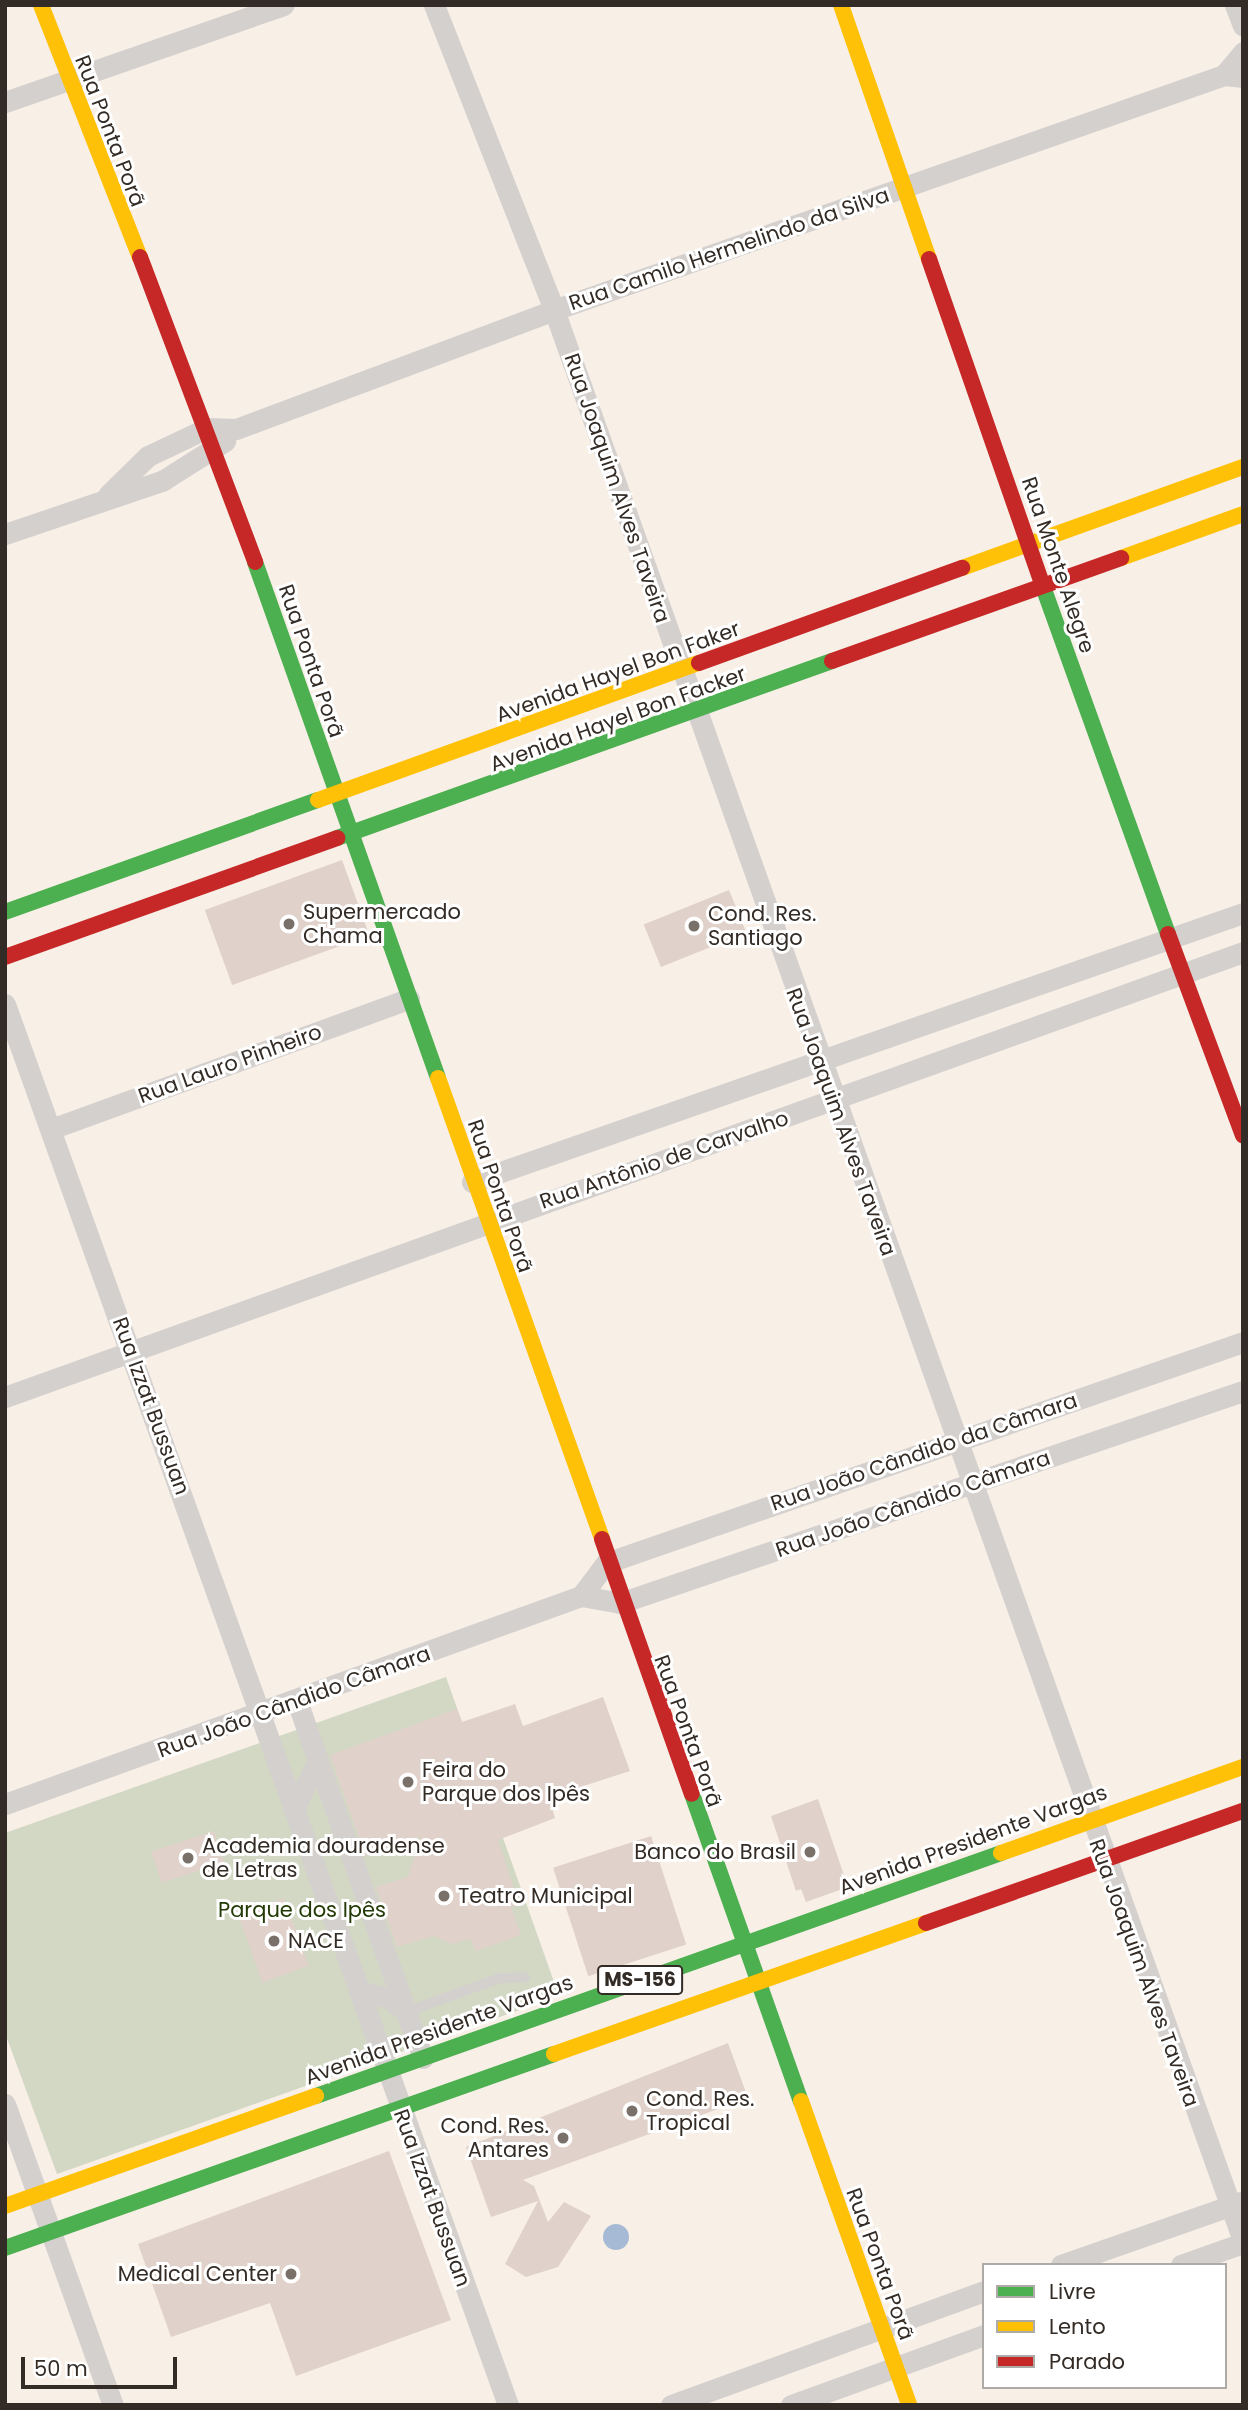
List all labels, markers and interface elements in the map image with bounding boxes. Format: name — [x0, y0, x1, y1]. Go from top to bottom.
street label: Rua Ponta Porã — [70, 52, 150, 210]
street label: Rua Camilo Hermelindo da Silva — [566, 182, 892, 316]
street label: Rua Joaquim Alves Taveira — [559, 350, 675, 626]
street label: Rua Monte Alegre — [1016, 474, 1100, 656]
street label: Rua Ponta Porã — [273, 581, 349, 741]
street label: Avenida Hayel Bon Faker — [493, 616, 743, 728]
street label: Avenida Hayel Bon Facker — [487, 661, 749, 777]
place label: Supermercado Chama — [303, 899, 461, 949]
place label: Cond. Res. Santiago — [708, 901, 816, 951]
marker: Supermercado Chama — [281, 916, 297, 932]
marker: Cond. Res. Santiago — [686, 918, 702, 934]
street label: Rua Joaquim Alves Taveira — [781, 985, 901, 1259]
street label: Rua Lauro Pinheiro — [135, 1019, 325, 1109]
street label: Rua Antônio de Carvalho — [536, 1106, 792, 1214]
street label: Rua Ponta Porã — [462, 1116, 538, 1276]
street label: Rua Izzat Bussuan — [107, 1314, 195, 1498]
street label: Rua João Cândido da Câmara — [767, 1388, 1081, 1516]
street label: Rua João Cândido Câmara — [772, 1445, 1054, 1563]
street label: Rua João Cândido Câmara — [154, 1641, 434, 1763]
street label: Rua Ponta Porã — [649, 1651, 727, 1811]
place label: Feira do Parque dos Ipês — [422, 1757, 590, 1807]
marker: Feira do Parque dos Ipês — [400, 1774, 416, 1790]
street label: Avenida Presidente Vargas — [836, 1780, 1110, 1900]
place label: Academia douradense de Letras — [202, 1833, 445, 1883]
street label: Rua Joaquim Alves Taveira — [1084, 1836, 1204, 2110]
place label: Banco do Brasil — [634, 1839, 796, 1865]
marker: Banco do Brasil — [802, 1844, 818, 1860]
marker: Academia douradense de Letras — [180, 1850, 196, 1866]
place label: Teatro Municipal — [458, 1883, 633, 1909]
marker: Teatro Municipal — [436, 1888, 452, 1904]
park label: Parque dos Ipês — [218, 1897, 386, 1923]
place label: NACE — [288, 1928, 344, 1954]
marker: NACE — [266, 1933, 282, 1949]
road number: MS-156 — [596, 1964, 684, 1996]
street label: Avenida Presidente Vargas — [302, 1970, 576, 2090]
place label: Cond. Res. Tropical — [646, 2086, 754, 2136]
marker: Cond. Res. Tropical — [624, 2103, 640, 2119]
street label: Rua Izzat Bussuan — [388, 2106, 476, 2290]
place label: Cond. Res. Antares — [441, 2113, 549, 2163]
marker: Cond. Res. Antares — [555, 2130, 571, 2146]
street label: Rua Ponta Porã — [841, 2184, 919, 2344]
place label: Medical Center — [118, 2261, 277, 2287]
legend — [982, 2263, 1227, 2389]
marker: Medical Center — [283, 2266, 299, 2282]
text: Livre — [1049, 2277, 1096, 2306]
text: Lento — [1049, 2312, 1106, 2341]
scale bar — [24, 2344, 180, 2388]
text: Parado — [1049, 2347, 1125, 2376]
text: 50 m — [34, 2354, 88, 2383]

